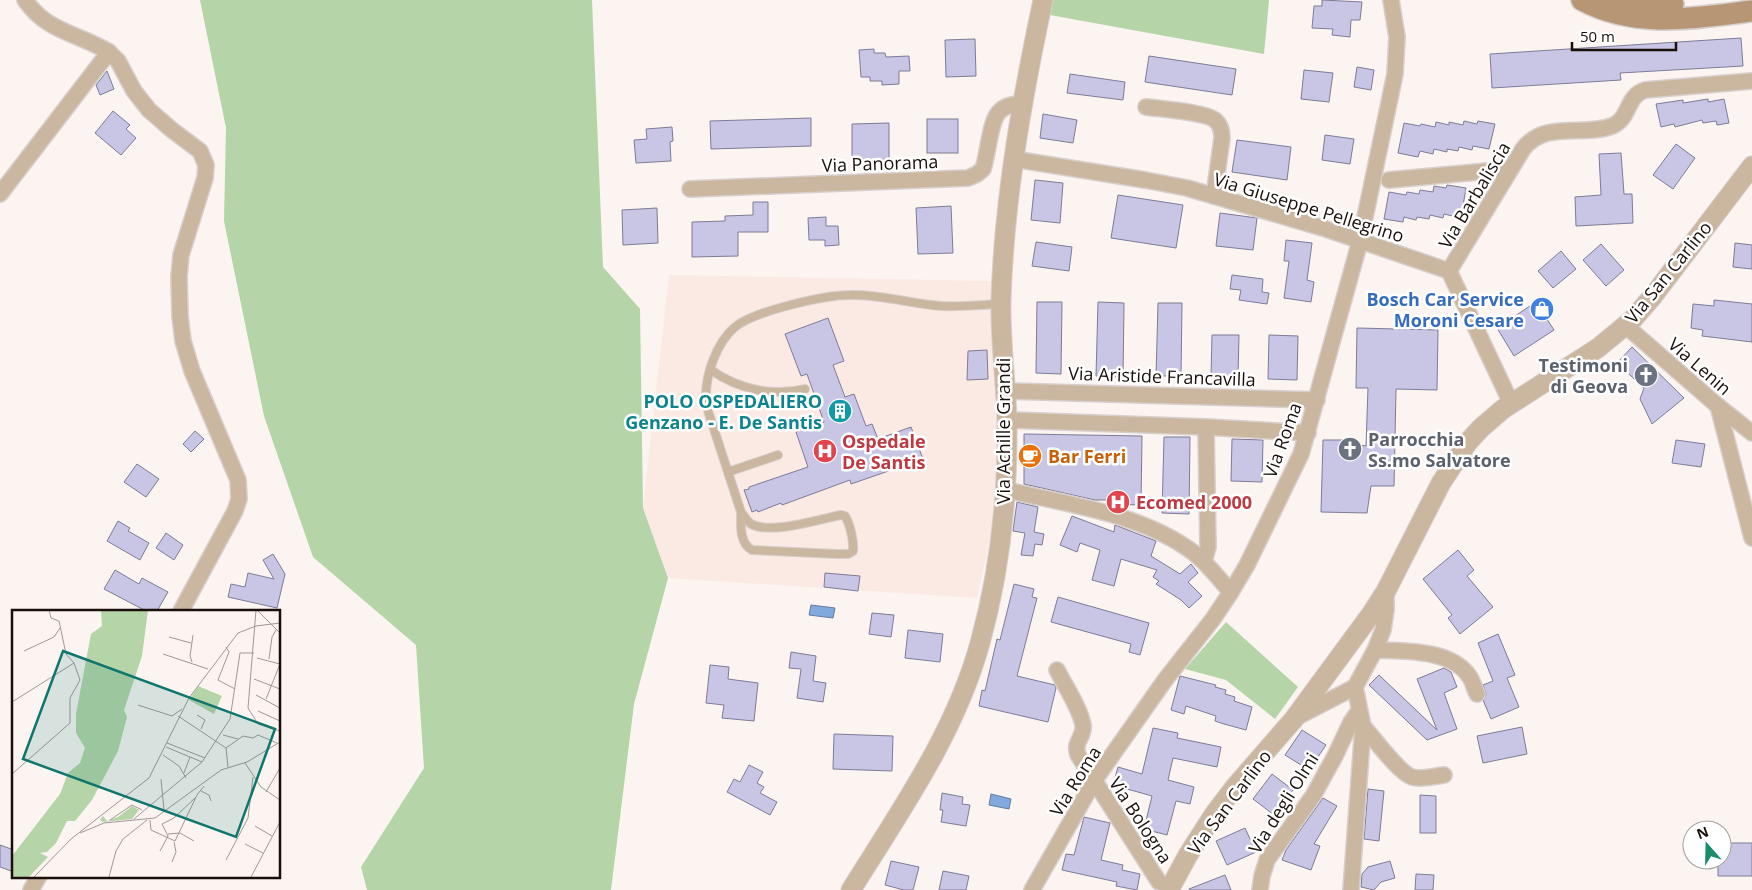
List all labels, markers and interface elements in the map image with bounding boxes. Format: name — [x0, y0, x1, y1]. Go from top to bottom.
scale bar — [1572, 20, 1676, 52]
text: 50 m — [1580, 26, 1615, 46]
street label: Via Barbaliscia — [1433, 137, 1515, 253]
street label: Via Panorama — [821, 149, 939, 177]
street label: Via Giuseppe Pellegrino — [1211, 167, 1407, 247]
street label: Via San Carlino — [1619, 216, 1717, 328]
place label: Bosch Car Service Moroni Cesare — [1367, 287, 1524, 332]
shop icon: Bosch Car Service Moroni Cesare — [1529, 296, 1555, 322]
street label: Via Lenin — [1663, 332, 1737, 400]
place label: Testimoni di Geova — [1539, 353, 1628, 398]
street label: Via Achille Grandi — [991, 358, 1015, 504]
street label: Via Aristide Francavilla — [1068, 361, 1256, 391]
church icon: Testimoni di Geova — [1633, 362, 1659, 388]
place label: POLO OSPEDALIERO Genzano - E. De Santis — [625, 389, 822, 434]
building icon: POLO OSPEDALIERO Genzano - E. De Santis — [827, 398, 853, 424]
street label: Via Roma — [1257, 399, 1307, 481]
place label: Parrocchia Ss.mo Salvatore — [1368, 427, 1511, 472]
place label: Ospedale De Santis — [842, 429, 926, 474]
church icon: Parrocchia Ss.mo Salvatore — [1337, 436, 1363, 462]
hospital icon: Ospedale De Santis — [812, 438, 838, 464]
cafe icon: Bar Ferri — [1017, 443, 1043, 469]
place label: Bar Ferri — [1048, 444, 1126, 468]
hospital icon: Ecomed 2000 — [1105, 489, 1131, 515]
place label: Ecomed 2000 — [1136, 490, 1252, 514]
inset map — [12, 610, 280, 878]
street label: Via Roma — [1044, 741, 1106, 821]
street label: Via San Carlino — [1182, 745, 1276, 859]
street label: Via degli Olmi — [1243, 748, 1323, 858]
street label: Via Bologna — [1104, 772, 1178, 868]
north arrow — [1682, 820, 1732, 870]
text: N — [1694, 821, 1711, 843]

